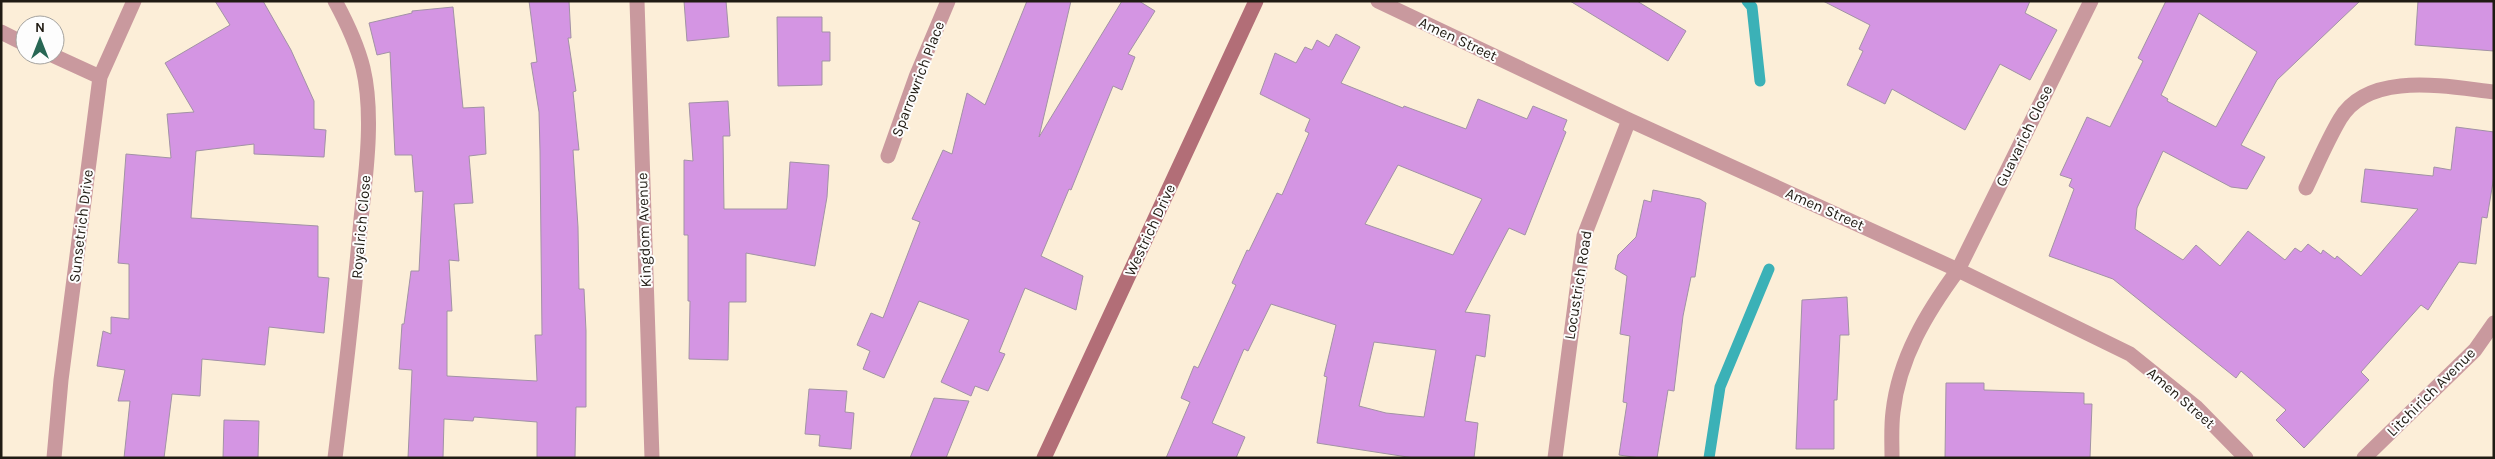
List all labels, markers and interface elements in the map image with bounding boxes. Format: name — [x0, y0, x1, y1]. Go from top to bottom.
street label: Amen Street — [1416, 13, 1500, 65]
north arrow — [15, 15, 65, 65]
text: N — [35, 19, 45, 36]
street label: Sparrowrich Place — [888, 19, 948, 139]
street label: Guavarich Close — [1992, 83, 2056, 189]
street label: Sunsetrich Drive — [65, 168, 97, 284]
street label: Kingdom Avenue — [633, 172, 655, 288]
street label: Royalrich Close — [347, 174, 375, 280]
street label: Westrich Drive — [1121, 181, 1179, 279]
street label: Amen Street — [1783, 184, 1867, 234]
street label: Locustrich Road — [1560, 229, 1596, 341]
street label: Litchirich Avenue — [2383, 344, 2479, 440]
street label: Amen Street — [2143, 364, 2219, 433]

